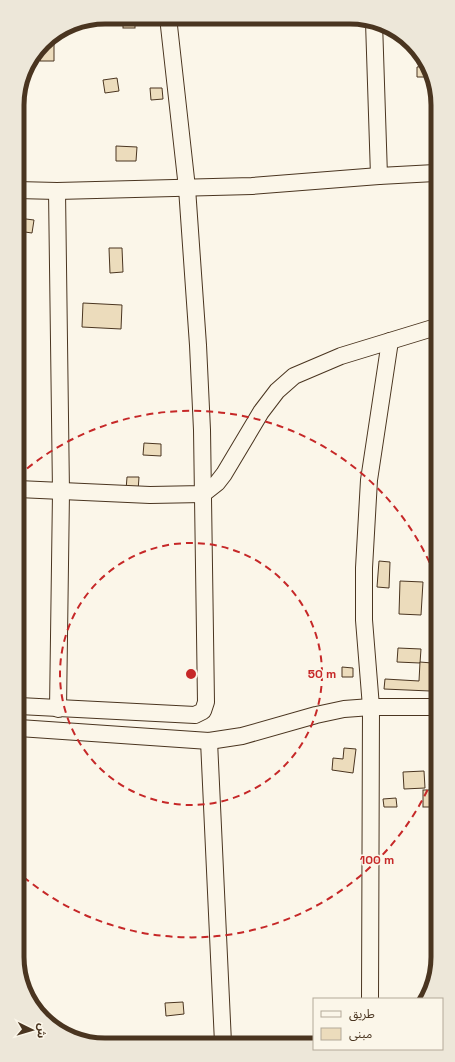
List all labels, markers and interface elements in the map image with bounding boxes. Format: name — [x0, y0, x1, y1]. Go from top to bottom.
text: 50 m — [308, 666, 336, 682]
centre of rings — [184, 667, 198, 681]
text: 100 m — [360, 852, 394, 868]
legend — [313, 998, 443, 1050]
text: طريق — [349, 1006, 375, 1022]
north arrow — [12, 1010, 52, 1050]
text: ش — [34, 1023, 50, 1039]
text: مبنى — [349, 1026, 372, 1042]

